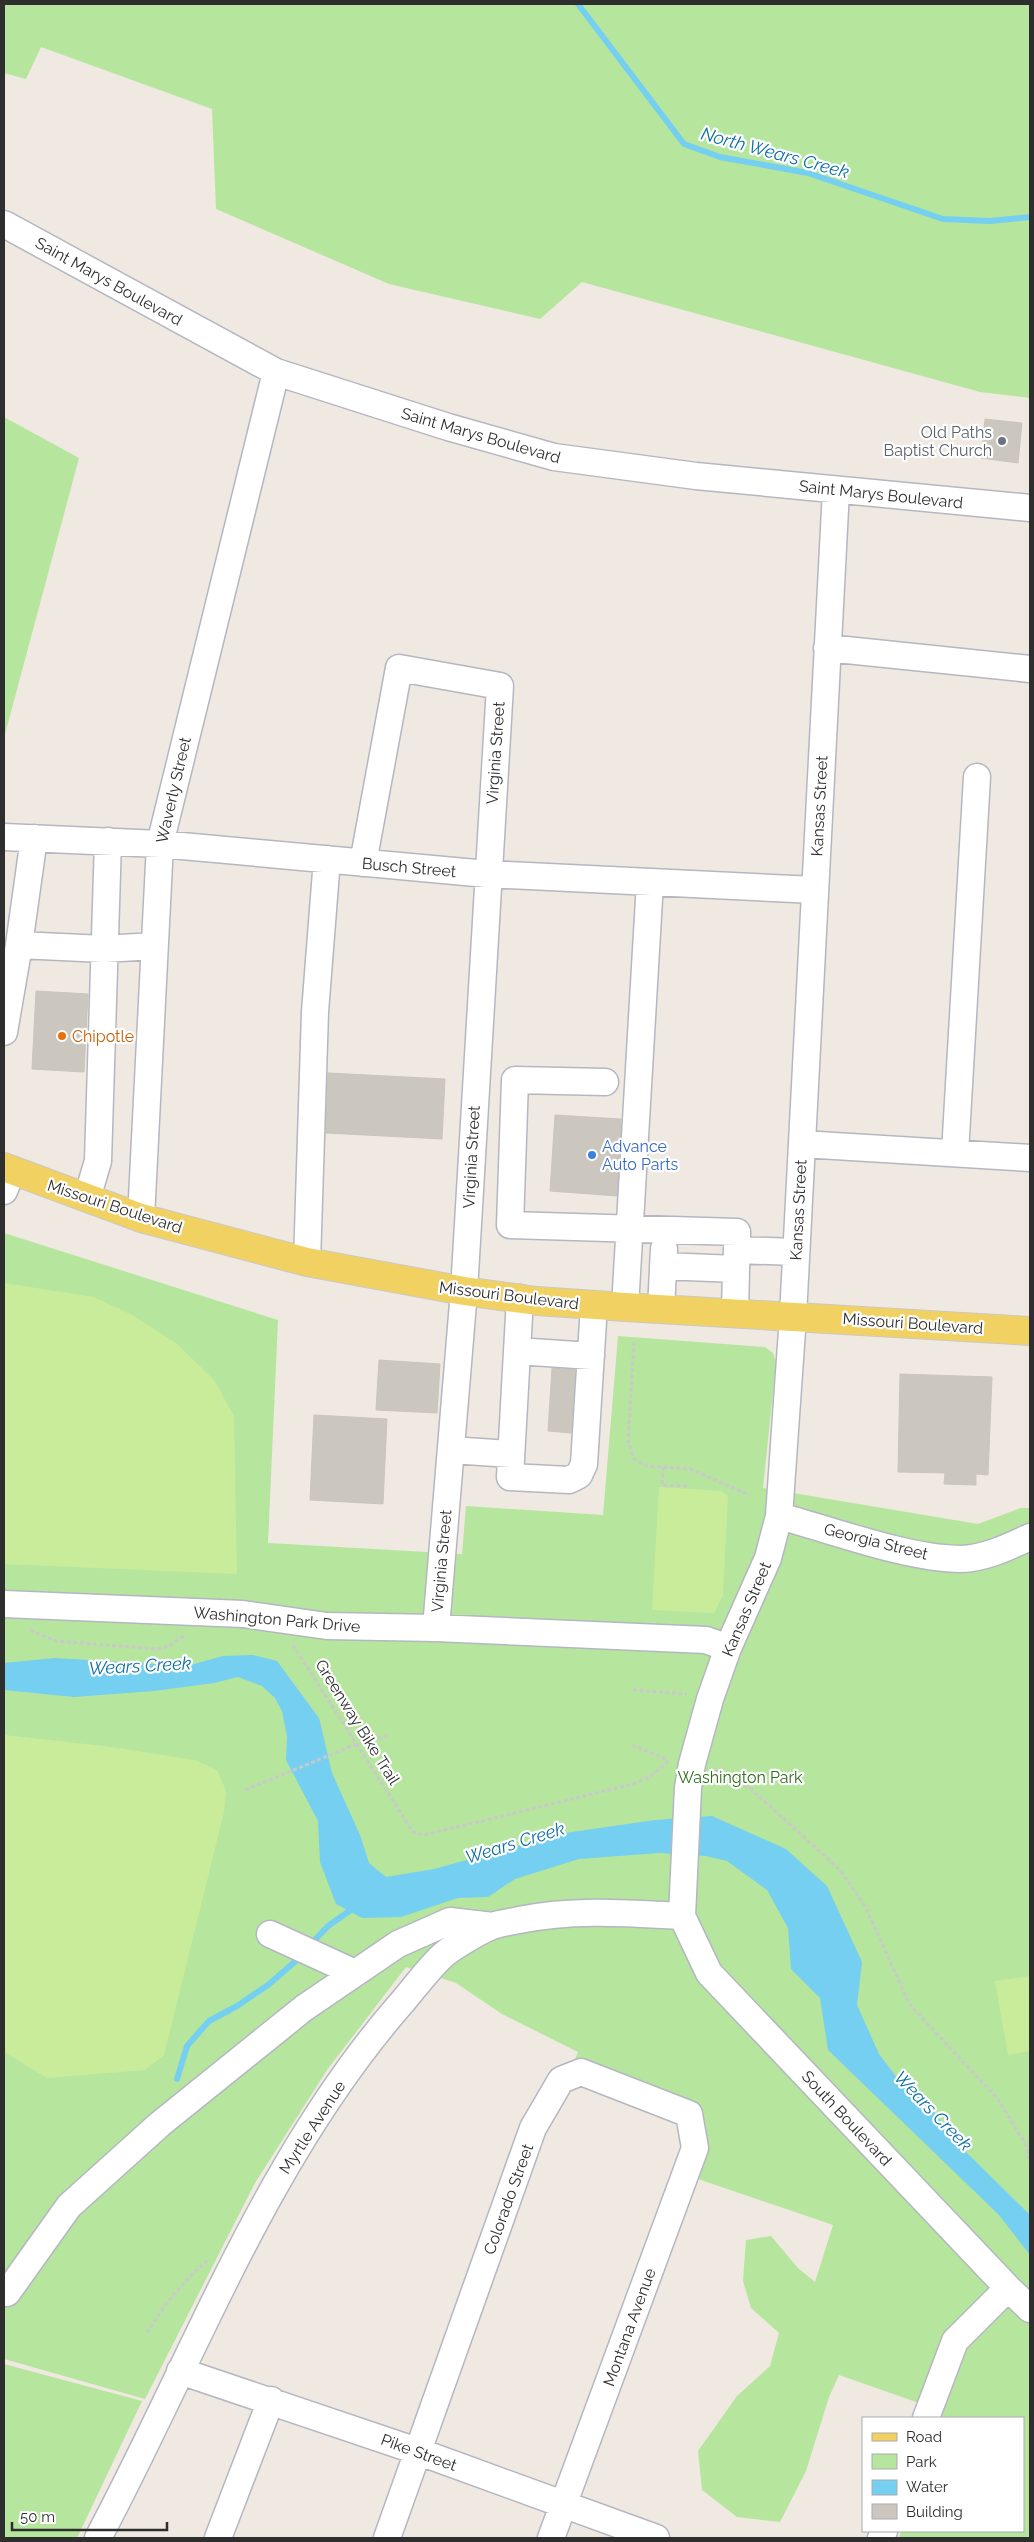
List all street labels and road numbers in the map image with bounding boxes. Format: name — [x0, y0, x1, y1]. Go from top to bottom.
street label: Saint Marys Boulevard — [32, 233, 185, 330]
street label: Saint Marys Boulevard — [399, 404, 563, 467]
street label: Saint Marys Boulevard — [798, 476, 964, 513]
street label: Virginia Street — [482, 700, 509, 805]
street label: Waverly Street — [152, 735, 195, 845]
street label: Kansas Street — [807, 754, 832, 857]
street label: Busch Street — [361, 854, 457, 881]
street label: Virginia Street — [459, 1104, 484, 1209]
street label: Kansas Street — [786, 1158, 811, 1261]
street label: Missouri Boulevard — [45, 1176, 185, 1237]
street label: Missouri Boulevard — [438, 1277, 580, 1314]
street label: Missouri Boulevard — [842, 1309, 984, 1338]
street label: Virginia Street — [428, 1508, 456, 1613]
street label: Georgia Street — [822, 1519, 930, 1564]
street label: Kansas Street — [718, 1558, 775, 1659]
street label: Washington Park Drive — [193, 1603, 361, 1636]
street label: Greenway Bike Trail — [311, 1656, 404, 1789]
street label: South Boulevard — [798, 2067, 896, 2170]
street label: Myrtle Avenue — [275, 2077, 350, 2177]
street label: Colorado Street — [480, 2141, 538, 2257]
street label: Montana Avenue — [599, 2265, 660, 2389]
street label: Pike Street — [378, 2430, 460, 2475]

